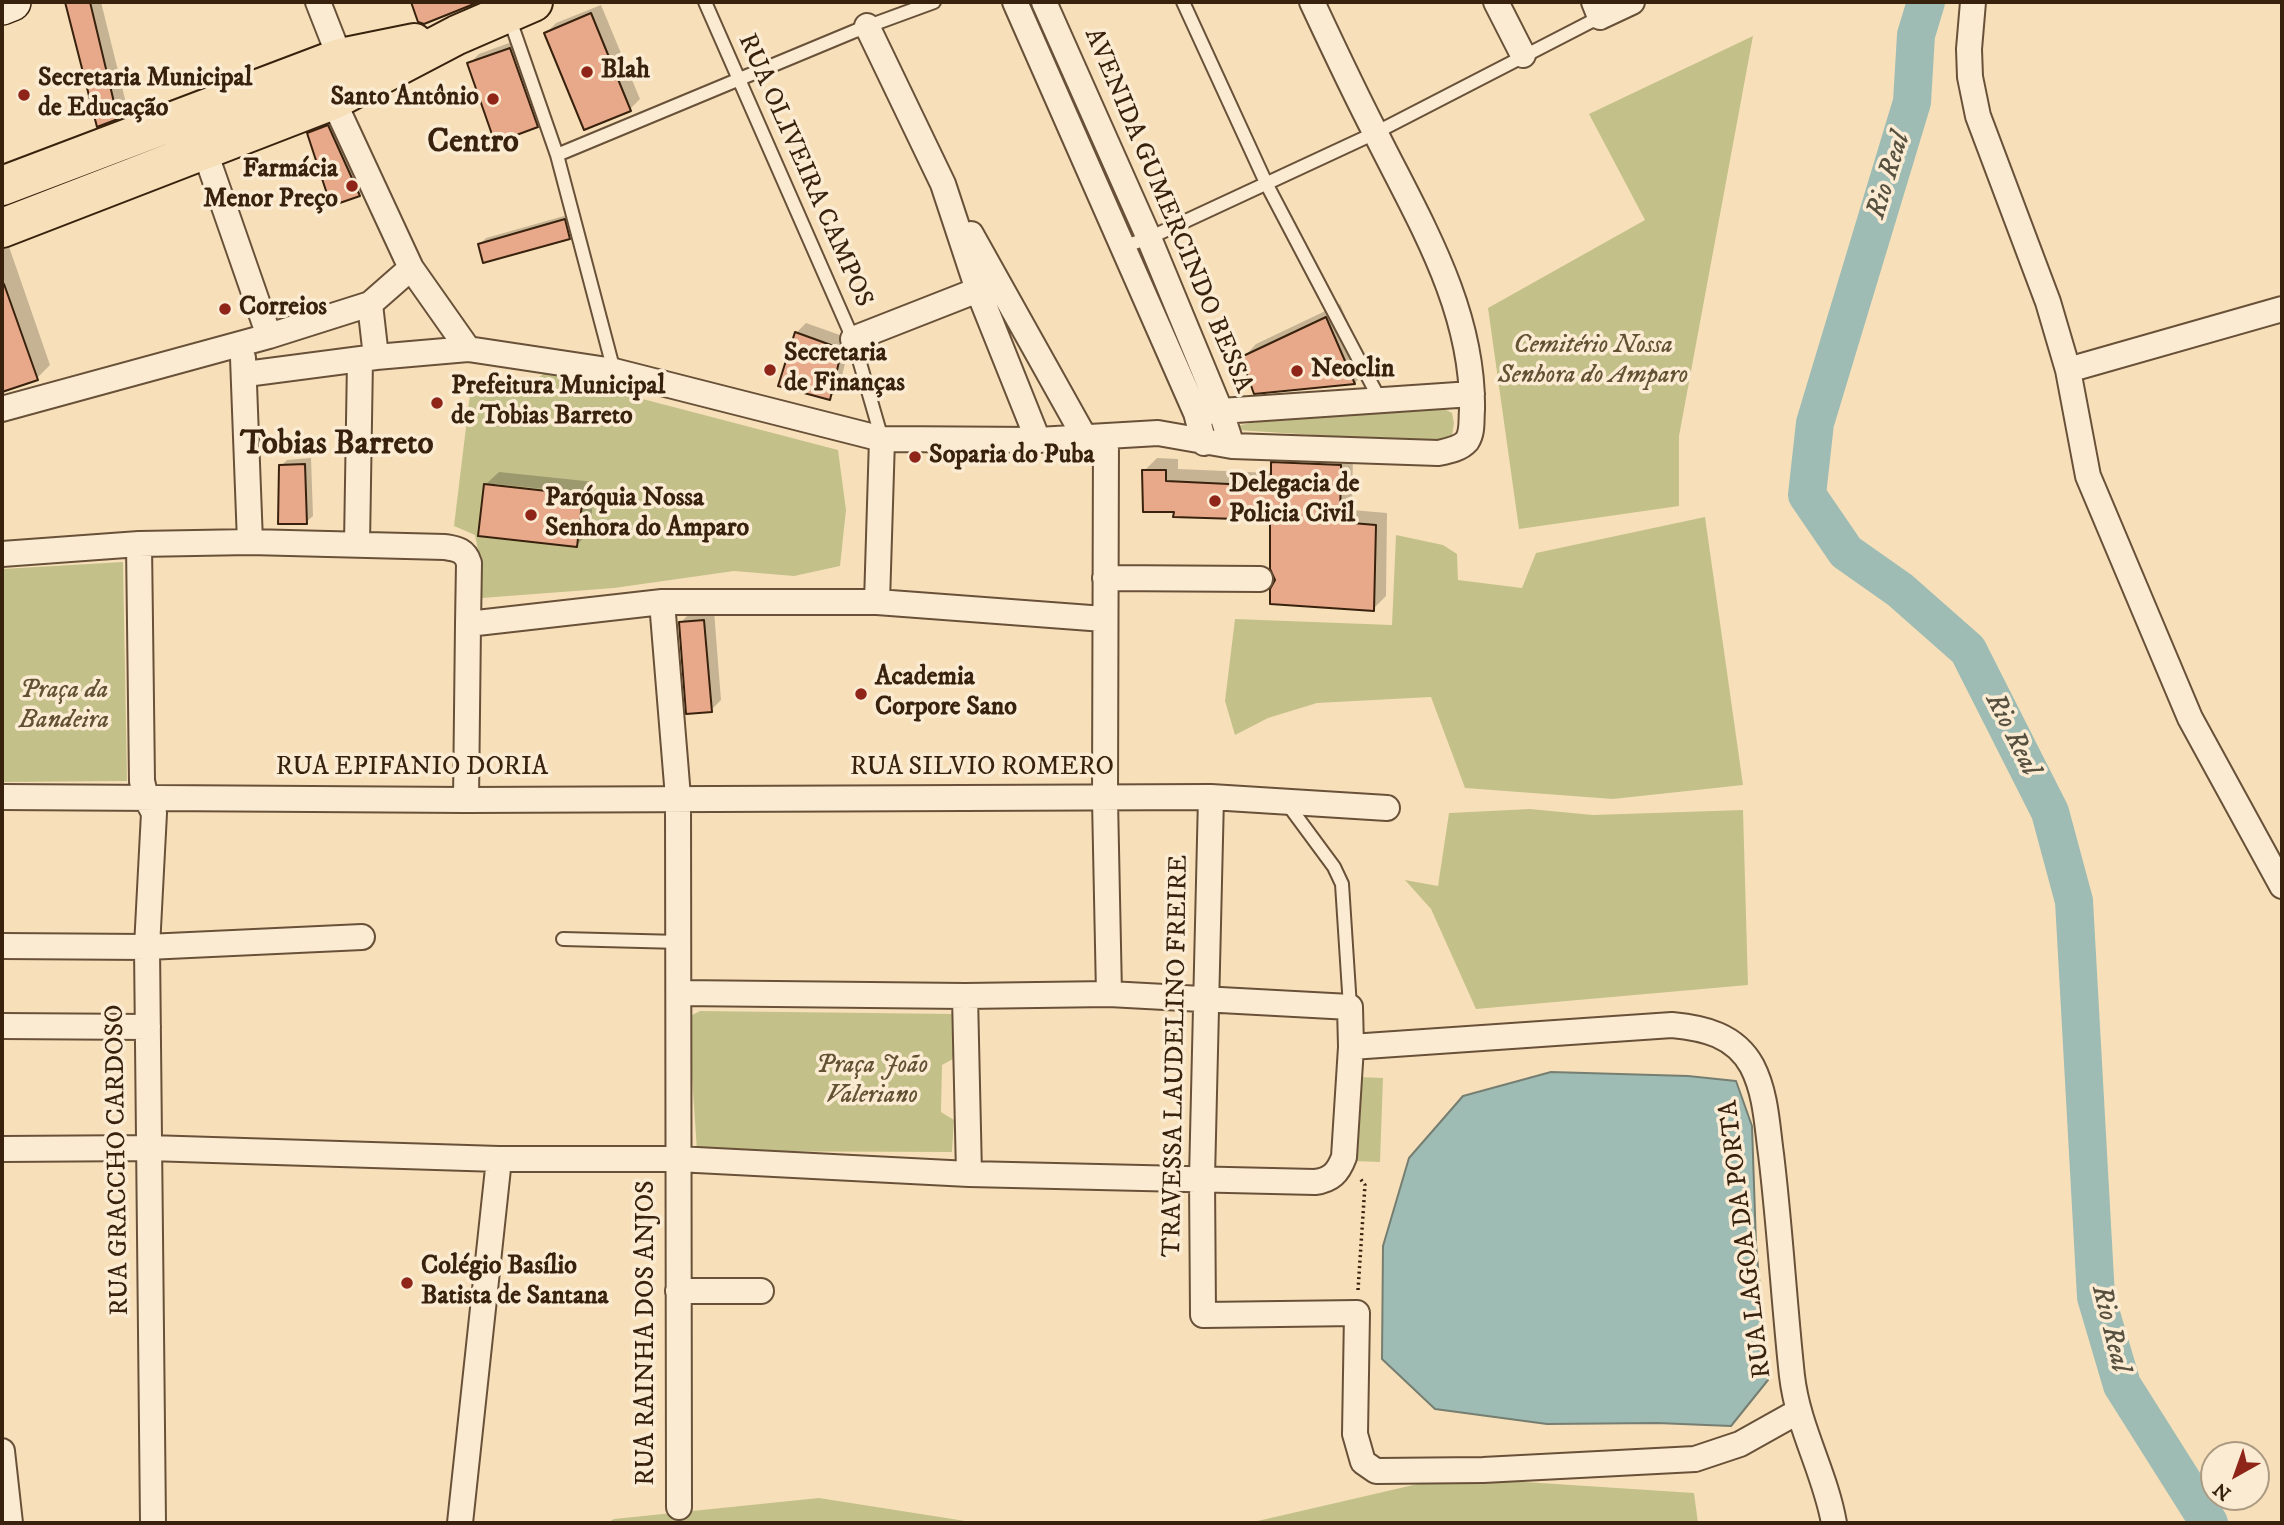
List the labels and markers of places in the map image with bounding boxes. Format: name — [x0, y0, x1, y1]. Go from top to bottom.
place label: Blah — [601, 56, 650, 88]
place label: Secretaria Municipal de Educação — [38, 64, 252, 126]
marker: Blah — [579, 64, 595, 80]
place label: Santo Antônio — [330, 83, 479, 115]
marker: Secretaria Municipal de Educação — [16, 87, 32, 103]
marker: Santo Antônio — [485, 91, 501, 107]
place label: Farmácia Menor Preço — [203, 155, 338, 216]
marker: Farmácia Menor Preço — [344, 178, 360, 194]
place label: Correios — [239, 293, 327, 325]
marker: Correios — [217, 301, 233, 317]
place label: Secretaria de Finanças — [784, 339, 905, 400]
place label: Neoclin — [1311, 355, 1395, 387]
marker: Secretaria de Finanças — [762, 362, 778, 378]
marker: Neoclin — [1289, 363, 1305, 379]
place label: Prefeitura Municipal de Tobias Barreto — [451, 372, 665, 434]
marker: Prefeitura Municipal de Tobias Barreto — [429, 395, 445, 411]
place label: Soparia do Puba — [929, 441, 1094, 473]
marker: Soparia do Puba — [907, 449, 923, 465]
place label: Delegacia de Policia Civil — [1229, 470, 1360, 532]
place label: Paróquia Nossa Senhora do Amparo — [545, 484, 749, 546]
marker: Delegacia de Policia Civil — [1207, 493, 1223, 509]
marker: Paróquia Nossa Senhora do Amparo — [523, 507, 539, 523]
place label: Academia Corpore Sano — [875, 663, 1017, 724]
marker: Academia Corpore Sano — [853, 686, 869, 702]
place label: Colégio Basílio Batista de Santana — [421, 1252, 609, 1314]
marker: Colégio Basílio Batista de Santana — [399, 1275, 415, 1291]

